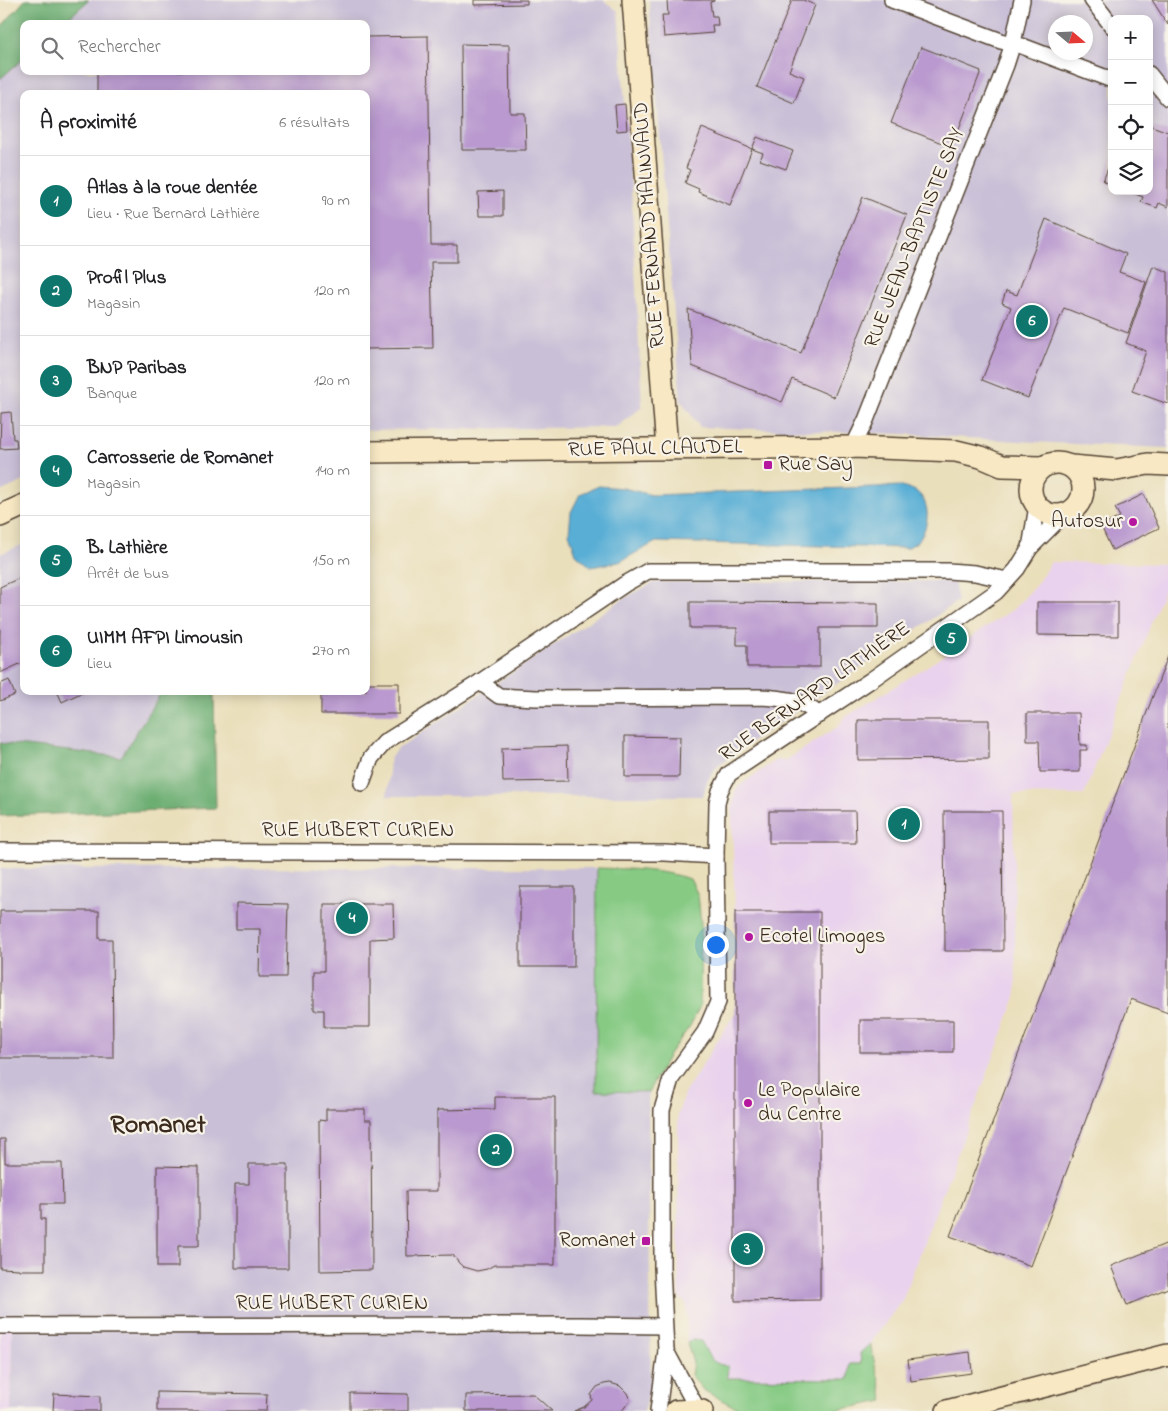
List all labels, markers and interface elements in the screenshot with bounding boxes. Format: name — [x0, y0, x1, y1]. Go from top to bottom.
north arrow — [1048, 15, 1093, 60]
map controls — [1108, 15, 1153, 195]
button: + — [1108, 15, 1153, 60]
search box — [20, 20, 370, 75]
icon: search — [38, 34, 66, 62]
text: Rechercher — [78, 34, 161, 61]
button: − — [1108, 60, 1153, 105]
street label: RUE FERNAND MALINVAUD — [626, 101, 674, 349]
button: locate — [1108, 105, 1153, 150]
text: À proximité — [40, 108, 137, 138]
text: 6 résultats — [279, 111, 350, 135]
street label: RUE JEAN-BAPTISTE SAY — [857, 123, 973, 353]
button: layers — [1108, 150, 1153, 195]
text: Atlas à la roue dentée — [87, 175, 257, 202]
text: 1 — [53, 189, 59, 213]
text: 90 m — [322, 189, 350, 213]
text: Lieu · Rue Bernard Lathière — [87, 202, 260, 226]
text: Profil Plus — [87, 265, 166, 292]
text: 2 — [52, 279, 60, 303]
text: 120 m — [314, 279, 350, 303]
text: Magasin — [87, 292, 140, 316]
pin: 6 — [1016, 302, 1048, 340]
text: BNP Paribas — [87, 355, 187, 382]
text: 3 — [53, 369, 59, 393]
text: 120 m — [314, 369, 350, 393]
text: Banque — [87, 382, 137, 406]
street label: RUE PAUL CLAUDEL — [568, 432, 743, 466]
text: Carrosserie de Romanet — [87, 445, 273, 472]
place label: Rue Say — [778, 450, 853, 482]
text: 4 — [53, 459, 59, 483]
text: 140 m — [315, 459, 350, 483]
marker: Rue Say — [762, 459, 774, 471]
text: Magasin — [87, 472, 140, 496]
place label: Autosur — [1051, 507, 1123, 537]
marker: Autosur — [1127, 516, 1139, 528]
text: B. Lathière — [87, 535, 167, 562]
text: 5 — [51, 549, 61, 573]
text: 150 m — [312, 549, 350, 573]
text: Arrêt de bus — [87, 562, 169, 586]
street label: RUE BERNARD LATHIÈRE — [713, 614, 917, 770]
pin: 5 — [935, 620, 967, 658]
text: UIMM AFPI Limousin — [87, 625, 243, 652]
text: 6 — [52, 639, 60, 663]
text: 270 m — [312, 639, 350, 663]
text: Lieu — [87, 652, 112, 676]
pin: 1 — [888, 805, 920, 843]
street label: RUE HUBERT CURIEN — [262, 816, 454, 846]
pin: 4 — [336, 899, 368, 937]
place label: Ecotel Limoges — [759, 922, 886, 954]
marker: Ecotel Limoges — [743, 931, 755, 943]
your location — [703, 932, 729, 958]
place label: Le Populaire du Centre — [758, 1076, 861, 1130]
marker: Le Populaire du Centre — [742, 1097, 754, 1109]
district label: Romanet — [110, 1107, 206, 1145]
pin: 2 — [480, 1131, 512, 1169]
place label: Romanet — [559, 1226, 636, 1256]
pin: 3 — [731, 1230, 763, 1268]
marker: Romanet — [640, 1235, 652, 1247]
street label: RUE HUBERT CURIEN — [236, 1289, 428, 1319]

